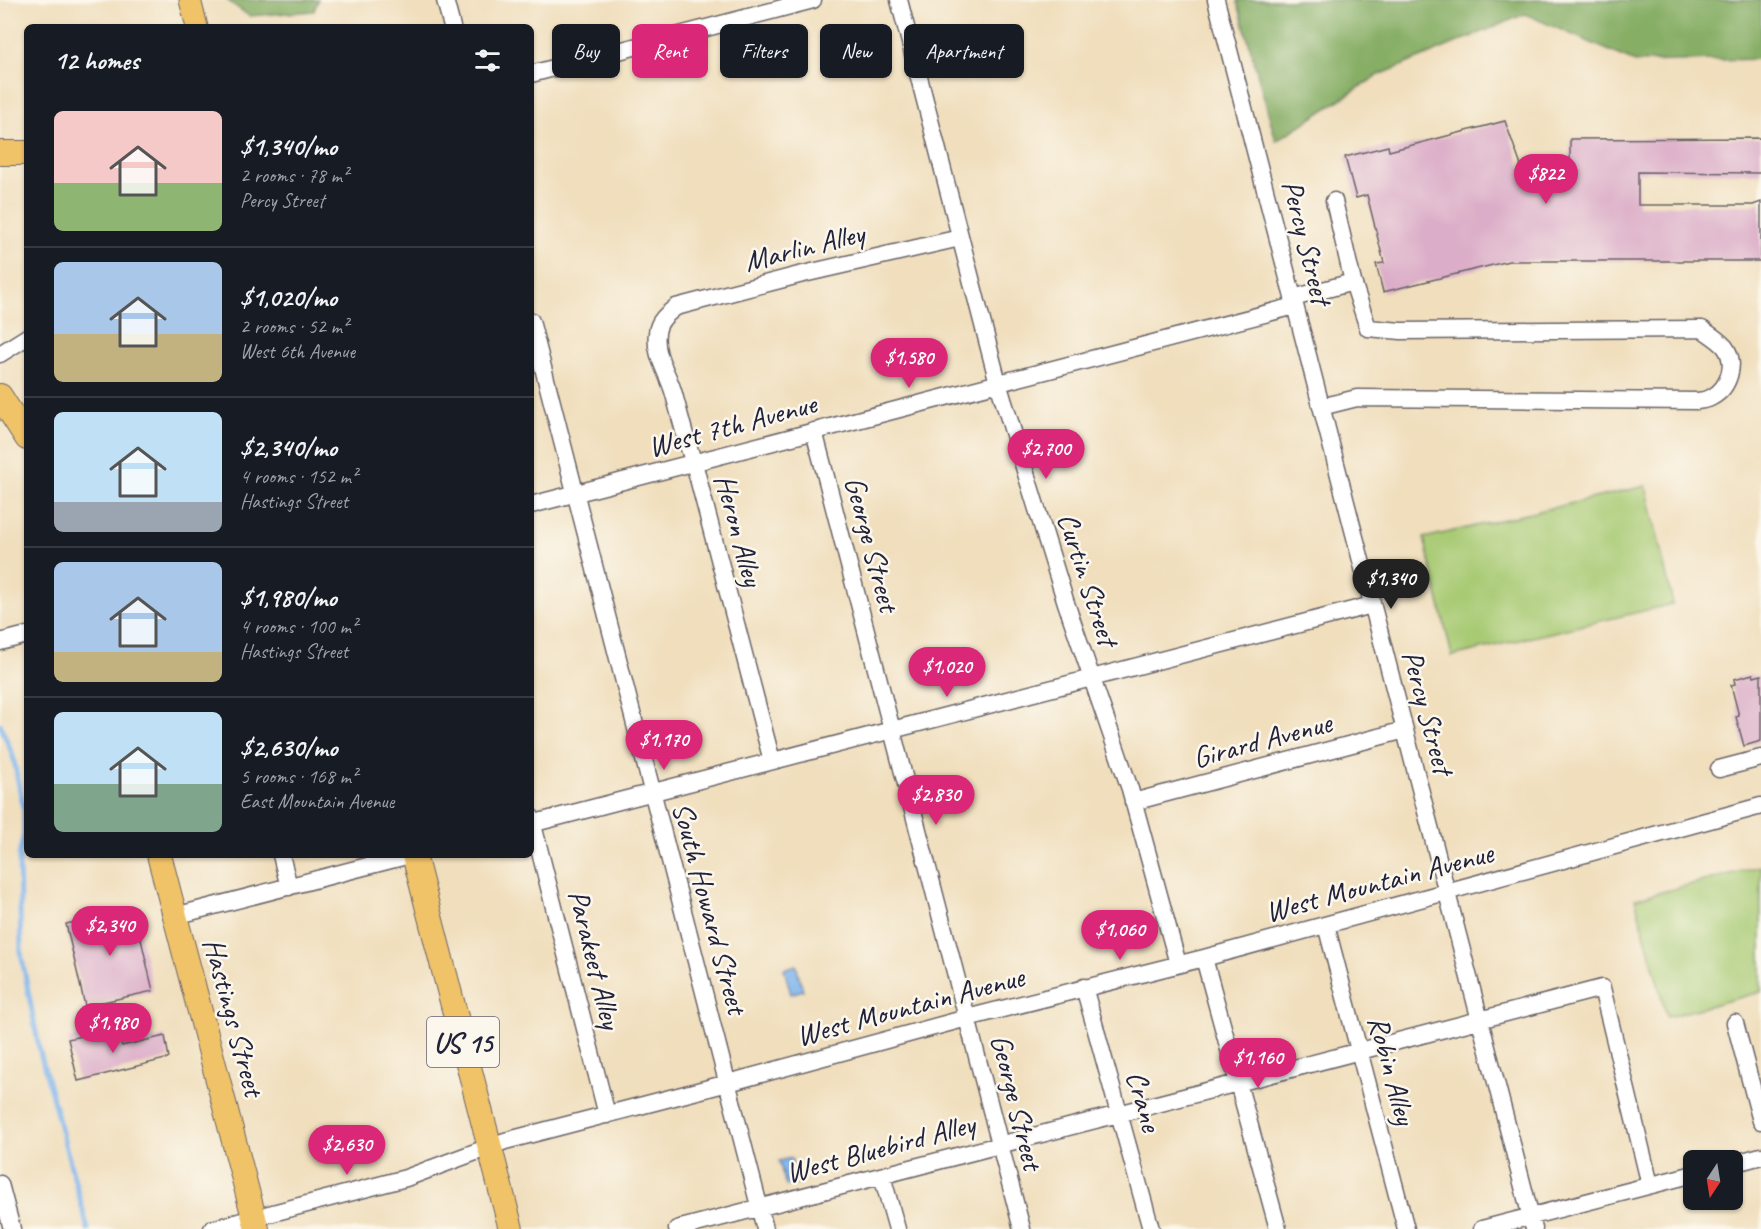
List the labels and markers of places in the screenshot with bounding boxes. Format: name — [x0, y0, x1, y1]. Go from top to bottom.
pin: $822 — [1510, 154, 1582, 205]
pin: $1,580 — [860, 338, 958, 389]
pin: $2,700 — [997, 429, 1095, 480]
pin: $1,340 — [1342, 559, 1440, 610]
pin: $1,020 — [898, 647, 996, 698]
pin: $1,170 — [615, 720, 713, 771]
pin: $2,830 — [887, 775, 985, 826]
pin: $2,340 — [61, 906, 159, 957]
pin: $1,060 — [1071, 910, 1169, 961]
pin: $1,980 — [64, 1003, 162, 1054]
pin: $1,160 — [1209, 1038, 1307, 1089]
pin: $2,630 — [298, 1125, 396, 1176]

